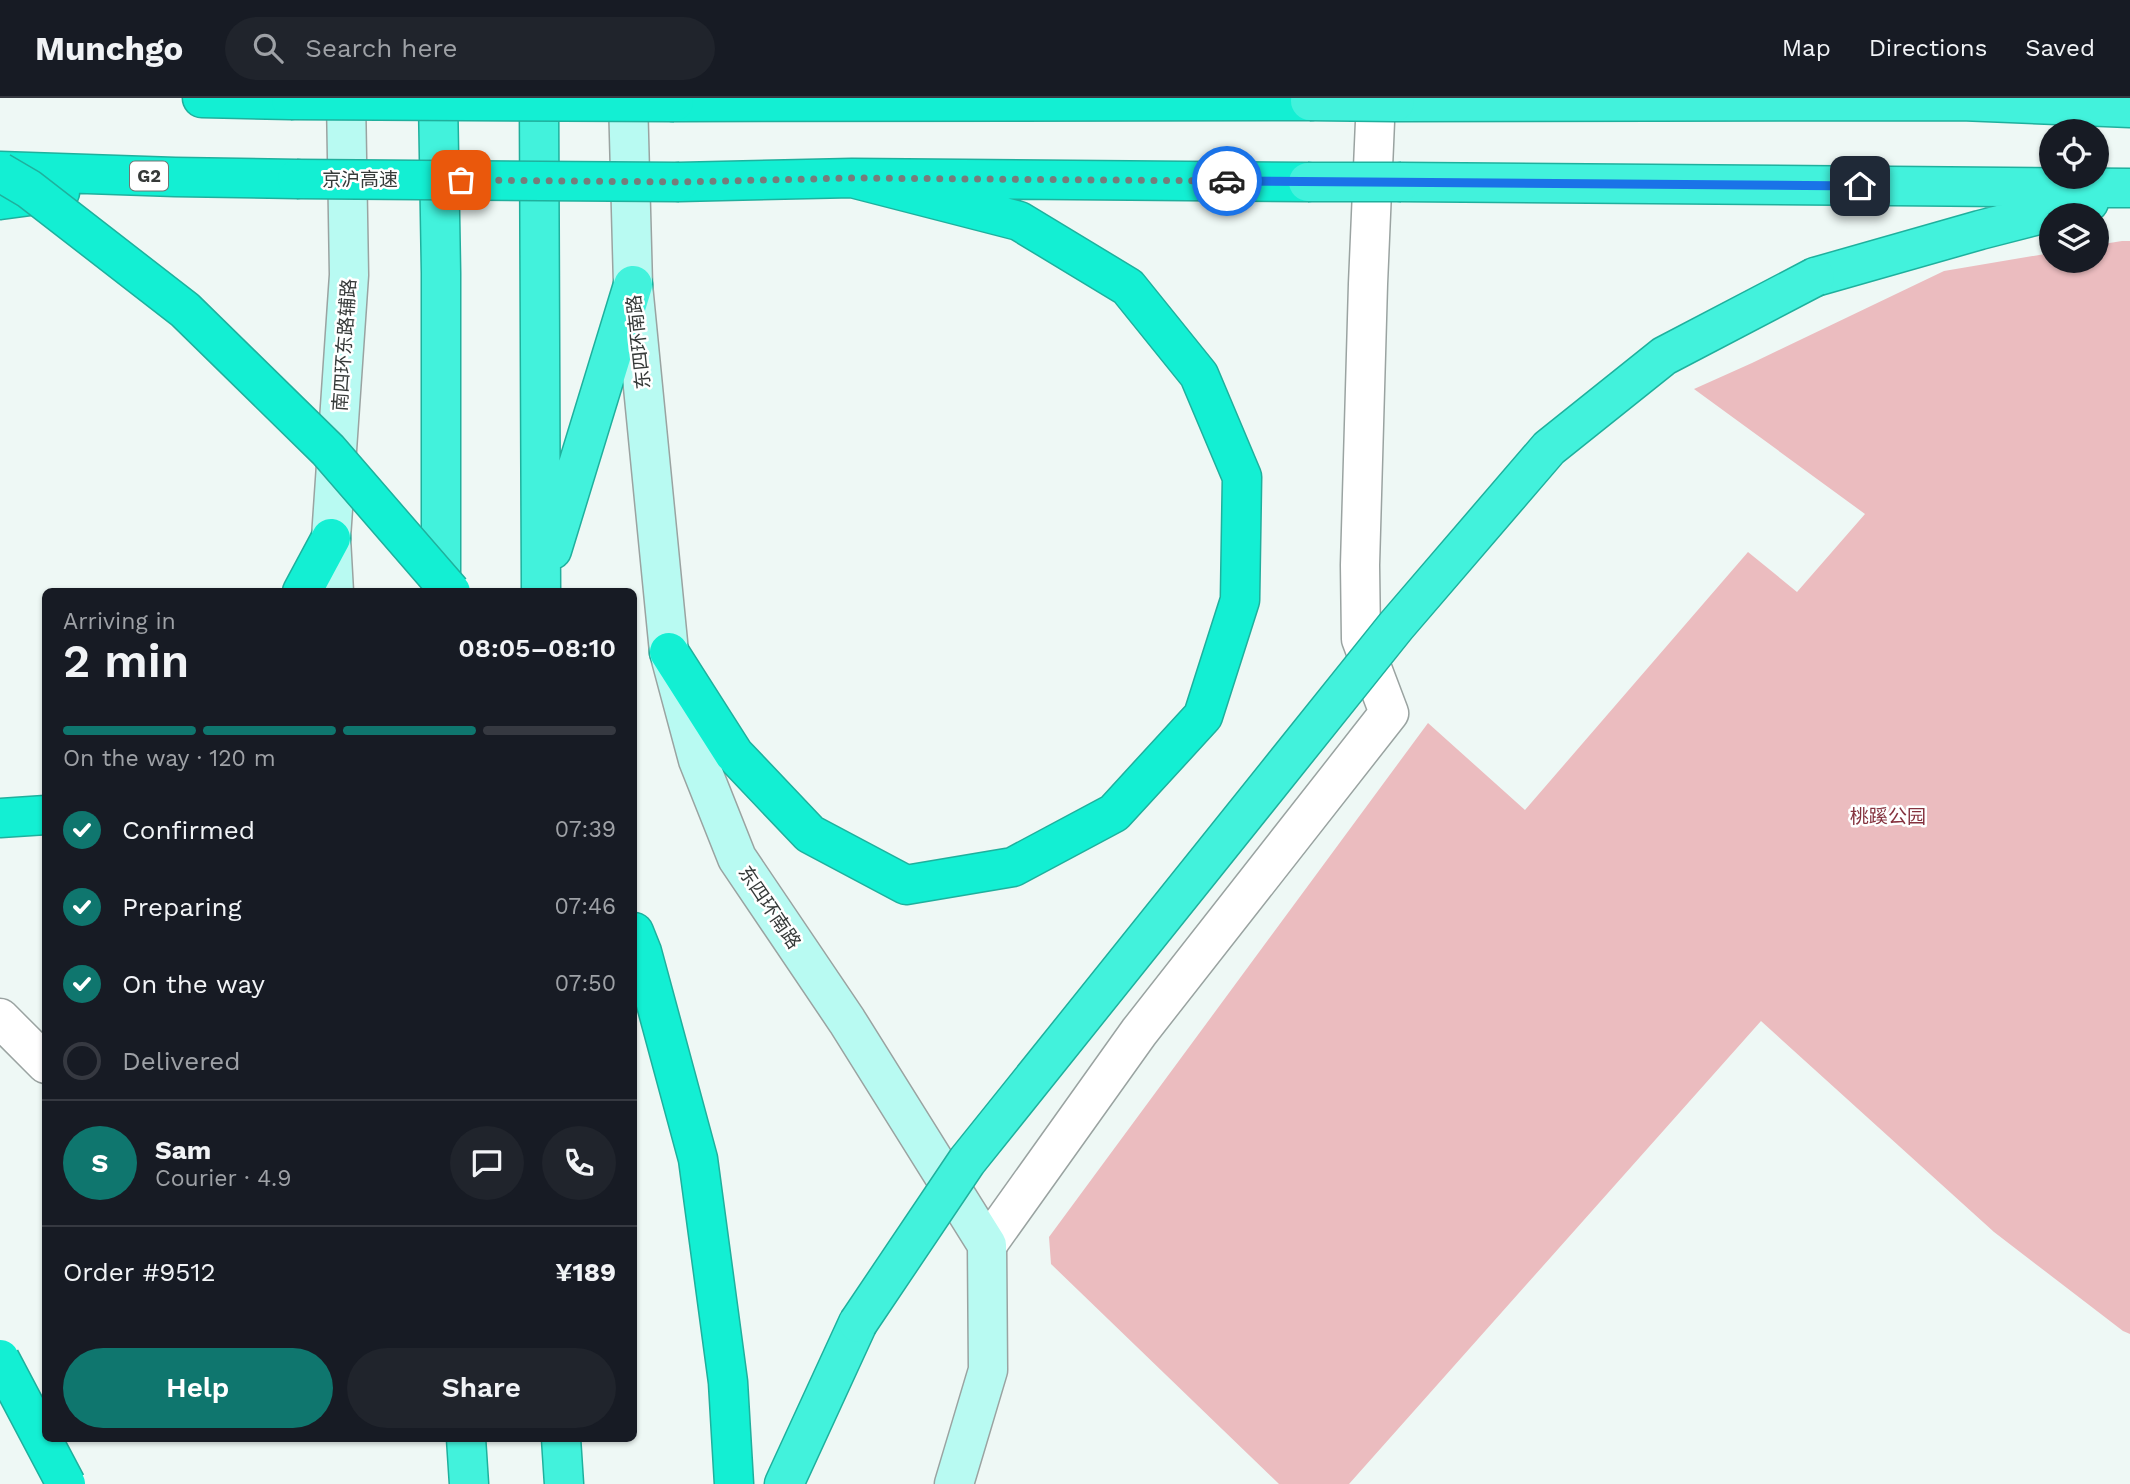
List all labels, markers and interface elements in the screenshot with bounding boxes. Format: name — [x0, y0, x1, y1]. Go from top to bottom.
search box — [225, 17, 715, 80]
text: Munchgo — [35, 29, 183, 68]
icon: search — [249, 29, 287, 67]
text: Search here — [305, 33, 458, 63]
text: Map — [1782, 34, 1831, 62]
text: Directions — [1869, 34, 1987, 62]
text: Saved — [2025, 34, 2095, 62]
map controls — [2039, 119, 2109, 273]
button: locate — [2039, 119, 2109, 189]
courier — [1192, 146, 1262, 216]
pin — [431, 150, 491, 210]
pin — [1830, 156, 1890, 216]
icon: bag — [442, 161, 480, 199]
road number: G2 — [130, 162, 168, 190]
icon: car — [1208, 162, 1246, 200]
icon: home — [1841, 167, 1879, 205]
street label: 京沪高速 — [322, 168, 398, 191]
button: layers — [2039, 203, 2109, 273]
street label: 南四环东路辅路 — [328, 278, 361, 412]
street label: 东四环南路 — [622, 293, 655, 390]
text: Arriving in — [63, 608, 176, 635]
text: 08:05–08:10 — [458, 633, 616, 663]
text: 2 min — [63, 634, 189, 688]
text: On the way · 120 m — [63, 745, 276, 772]
park label: 桃蹊公园 — [1850, 805, 1926, 828]
icon: check — [63, 811, 101, 849]
text: Confirmed — [122, 815, 255, 845]
text: 07:39 — [555, 816, 616, 843]
street label: 东四环南路 — [733, 861, 806, 953]
icon: check — [63, 888, 101, 926]
text: Preparing — [122, 892, 242, 922]
text: 07:46 — [554, 893, 616, 920]
icon: check — [63, 965, 101, 1003]
text: On the way — [122, 969, 265, 999]
text: 07:50 — [555, 970, 616, 997]
text: Delivered — [122, 1046, 241, 1076]
button: chat — [450, 1126, 524, 1200]
button: phone — [542, 1126, 616, 1200]
text: Sam — [155, 1135, 211, 1165]
text: S — [92, 1148, 108, 1178]
text: Courier · 4.9 — [155, 1165, 291, 1192]
text: Order #9512 — [63, 1257, 216, 1287]
text: ¥189 — [555, 1257, 616, 1287]
button: Help — [63, 1348, 333, 1428]
button: Share — [347, 1348, 616, 1428]

